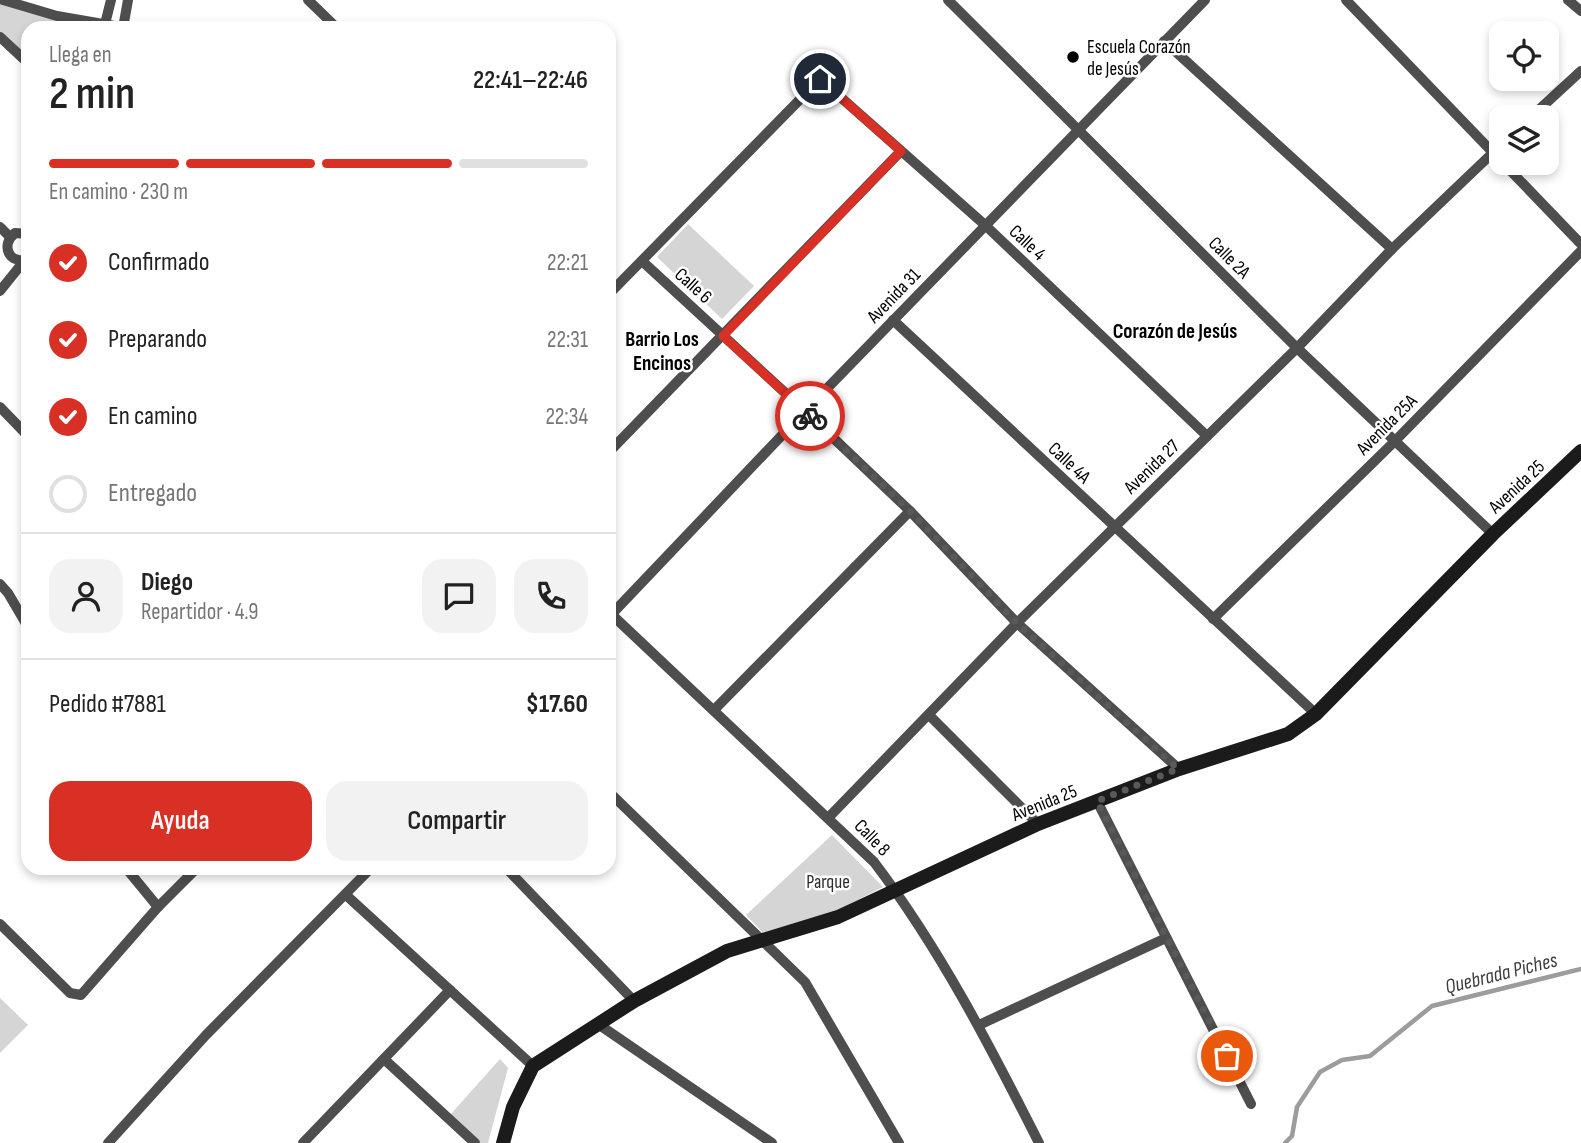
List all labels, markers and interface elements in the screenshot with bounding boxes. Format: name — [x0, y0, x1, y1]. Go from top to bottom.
map controls — [1489, 21, 1559, 175]
button: locate — [1489, 21, 1559, 91]
place label: Escuela Corazón de Jesús — [1087, 36, 1191, 81]
text: Llega en — [49, 41, 112, 69]
pin — [790, 49, 850, 109]
marker: Escuela Corazón de Jesús — [1065, 49, 1081, 65]
icon: home — [801, 60, 839, 98]
text: 22:41–22:46 — [473, 65, 588, 96]
text: 2 min — [49, 67, 135, 122]
button: layers — [1489, 105, 1559, 175]
text: En camino · 230 m — [49, 178, 188, 206]
street label: Calle 4 — [1004, 220, 1050, 266]
street label: Calle 2A — [1203, 232, 1255, 284]
icon: check — [49, 244, 87, 282]
text: Confirmado — [108, 247, 209, 278]
text: 22:21 — [547, 249, 588, 277]
street label: Calle 6 — [670, 263, 716, 309]
street label: Avenida 31 — [862, 264, 926, 329]
district label: Corazón de Jesús — [1113, 319, 1237, 344]
icon: check — [49, 321, 87, 359]
text: Preparando — [108, 324, 207, 355]
text: 22:31 — [547, 326, 588, 354]
district label: Barrio Los Encinos — [625, 327, 699, 376]
courier — [775, 381, 845, 451]
street label: Avenida 25A — [1351, 389, 1423, 461]
icon: bike — [791, 397, 829, 435]
icon: check — [49, 398, 87, 436]
text: En camino — [108, 401, 198, 432]
text: 22:34 — [545, 403, 588, 431]
street label: Avenida 27 — [1119, 435, 1185, 500]
street label: Calle 4A — [1043, 438, 1096, 489]
street label: Avenida 25 — [1484, 455, 1550, 519]
text: Entregado — [108, 478, 197, 509]
button: person — [49, 559, 123, 633]
button: chat — [422, 559, 496, 633]
button: phone — [514, 559, 588, 633]
text: Diego — [141, 567, 193, 598]
text: Repartidor · 4.9 — [141, 598, 258, 626]
text: Pedido #7881 — [49, 689, 166, 720]
text: $17.60 — [526, 689, 588, 720]
street label: Avenida 25 — [1008, 780, 1080, 827]
button: Ayuda — [49, 781, 312, 861]
button: Compartir — [326, 781, 588, 861]
street label: Calle 8 — [849, 815, 895, 861]
park label: Parque — [806, 871, 850, 894]
water label: Quebrada Piches — [1442, 947, 1561, 1000]
pin — [1197, 1026, 1257, 1086]
icon: bag — [1208, 1037, 1246, 1075]

